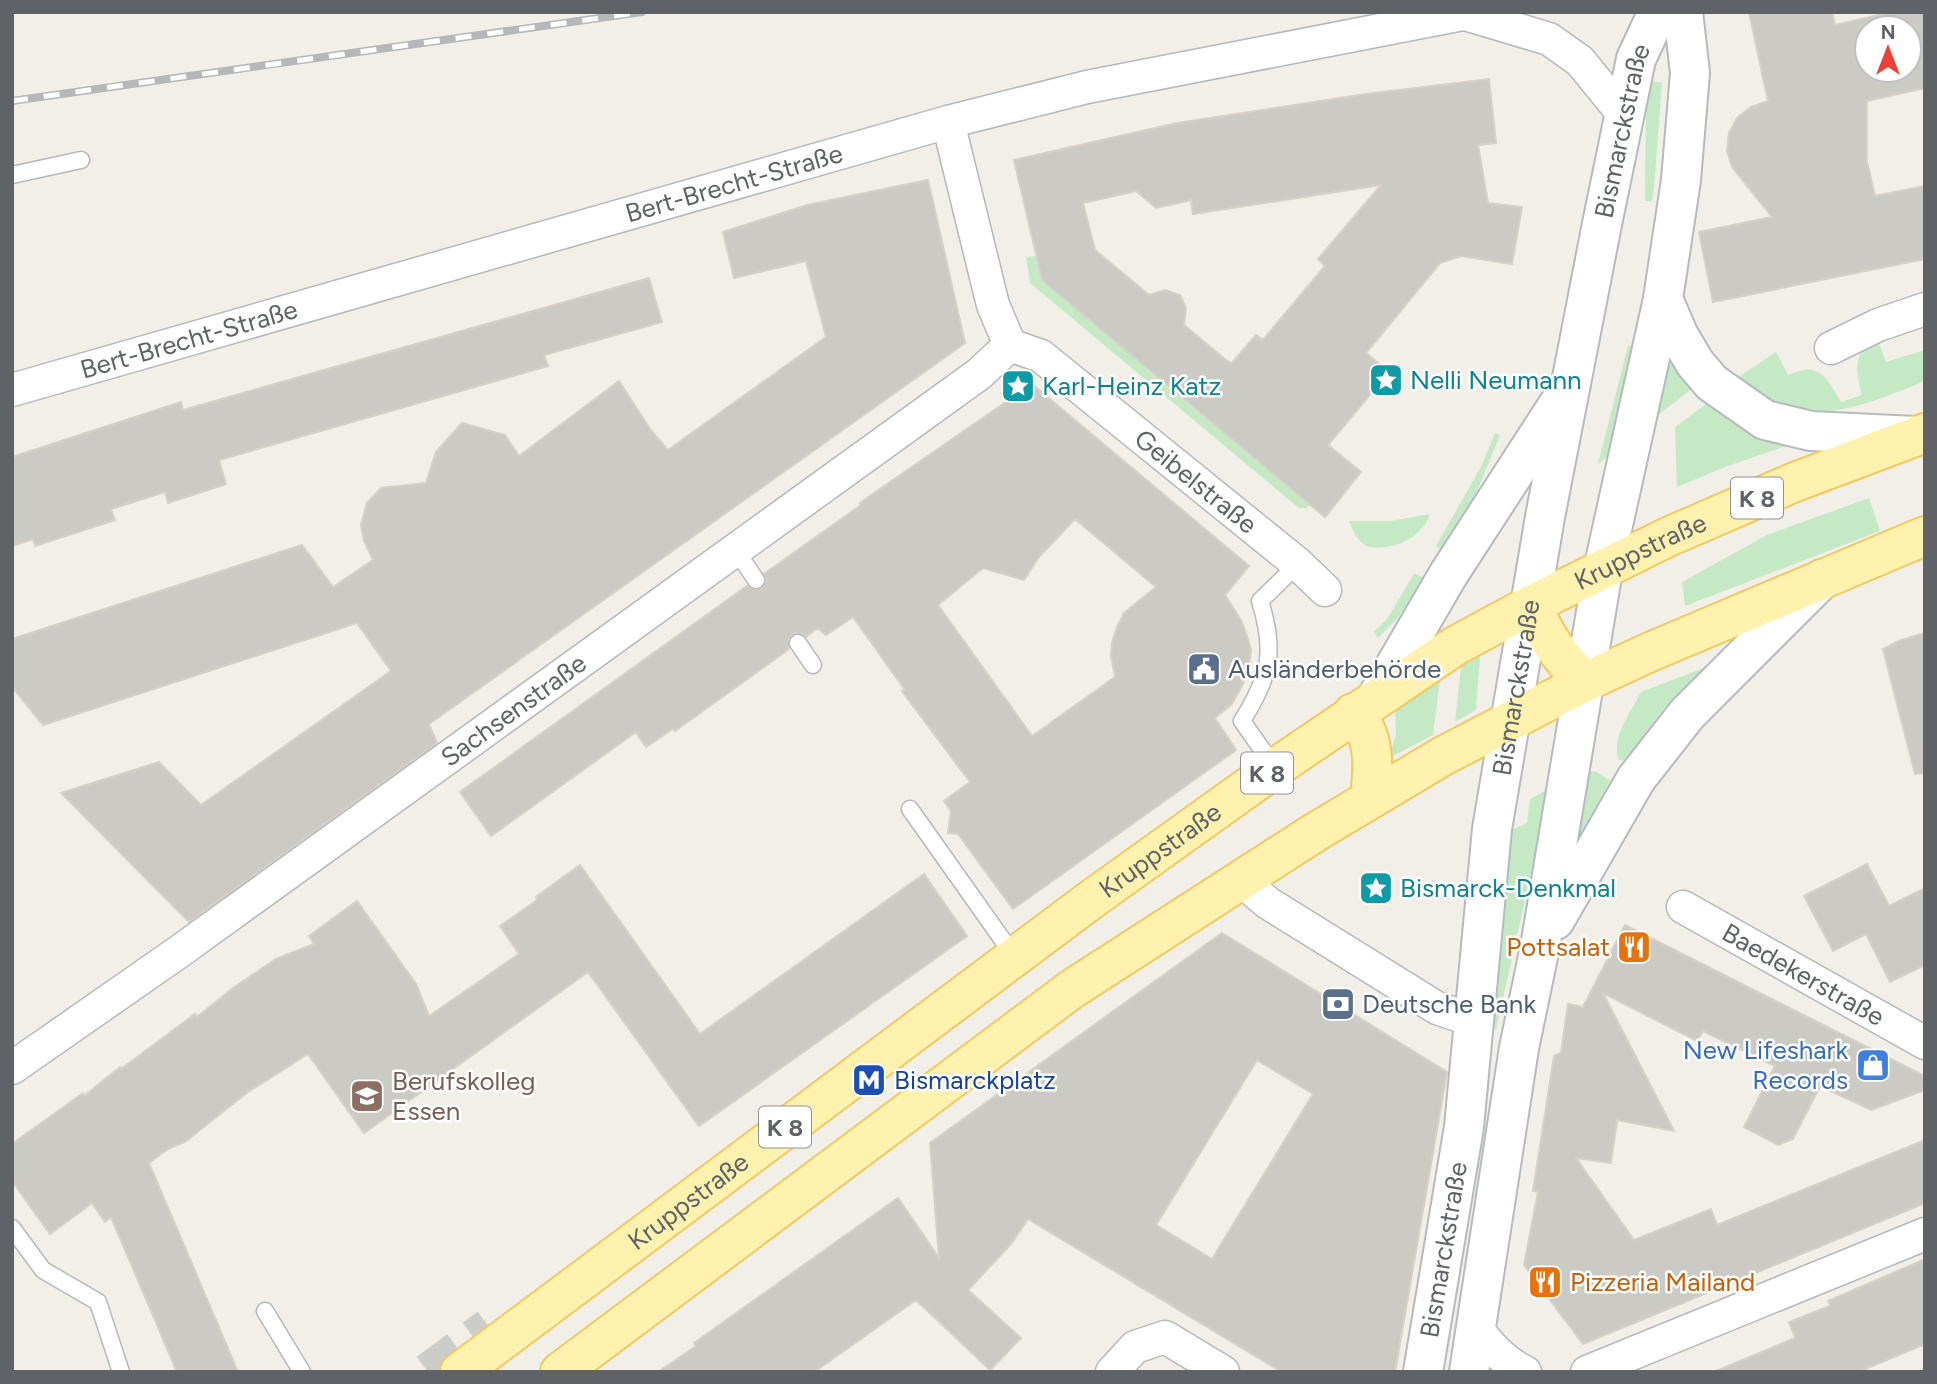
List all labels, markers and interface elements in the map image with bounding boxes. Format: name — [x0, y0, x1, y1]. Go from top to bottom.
north arrow — [1853, 14, 1923, 84]
text: N — [1881, 21, 1895, 44]
street label: Bismarckstraße — [1588, 38, 1657, 221]
street label: Bert-Brecht-Straße — [622, 137, 846, 230]
street label: Bert-Brecht-Straße — [77, 293, 301, 386]
place icon: Nelli Neumann — [1367, 361, 1405, 399]
place label: Nelli Neumann — [1410, 364, 1581, 396]
place icon: Karl-Heinz Katz — [999, 367, 1037, 405]
place label: Karl-Heinz Katz — [1042, 370, 1221, 402]
street label: Geibelstraße — [1128, 422, 1263, 540]
road number: K 8 — [1731, 477, 1783, 518]
street label: Kruppstraße — [1569, 506, 1711, 597]
street label: Bismarckstraße — [1485, 597, 1547, 778]
street label: Sachsenstraße — [435, 647, 592, 773]
public building icon: Ausländerbehörde — [1185, 650, 1223, 688]
place label: Ausländerbehörde — [1228, 653, 1441, 685]
road number: K 8 — [1241, 752, 1293, 794]
street label: Kruppstraße — [1093, 796, 1227, 905]
place icon: Bismarck-Denkmal — [1357, 869, 1395, 907]
place label: Bismarck-Denkmal — [1400, 872, 1616, 904]
street label: Baedekerstraße — [1717, 916, 1890, 1033]
restaurant icon: Pottsalat — [1615, 928, 1653, 966]
place label: Pottsalat — [1506, 931, 1610, 963]
bank icon: Deutsche Bank — [1319, 985, 1357, 1023]
place label: Deutsche Bank — [1362, 988, 1536, 1020]
place label: New Lifeshark Records — [1683, 1034, 1848, 1096]
shop icon: New Lifeshark Records — [1854, 1046, 1892, 1084]
metro station icon: Bismarckplatz — [850, 1061, 888, 1099]
place label: Bismarckplatz — [894, 1064, 1056, 1096]
place label: Berufskolleg Essen — [392, 1065, 535, 1127]
school or university icon: Berufskolleg Essen — [348, 1077, 386, 1115]
road number: K 8 — [759, 1106, 811, 1148]
street label: Kruppstraße — [621, 1146, 755, 1257]
street label: Bismarckstraße — [1413, 1159, 1474, 1340]
restaurant icon: Pizzeria Mailand — [1526, 1263, 1564, 1301]
place label: Pizzeria Mailand — [1570, 1266, 1755, 1298]

